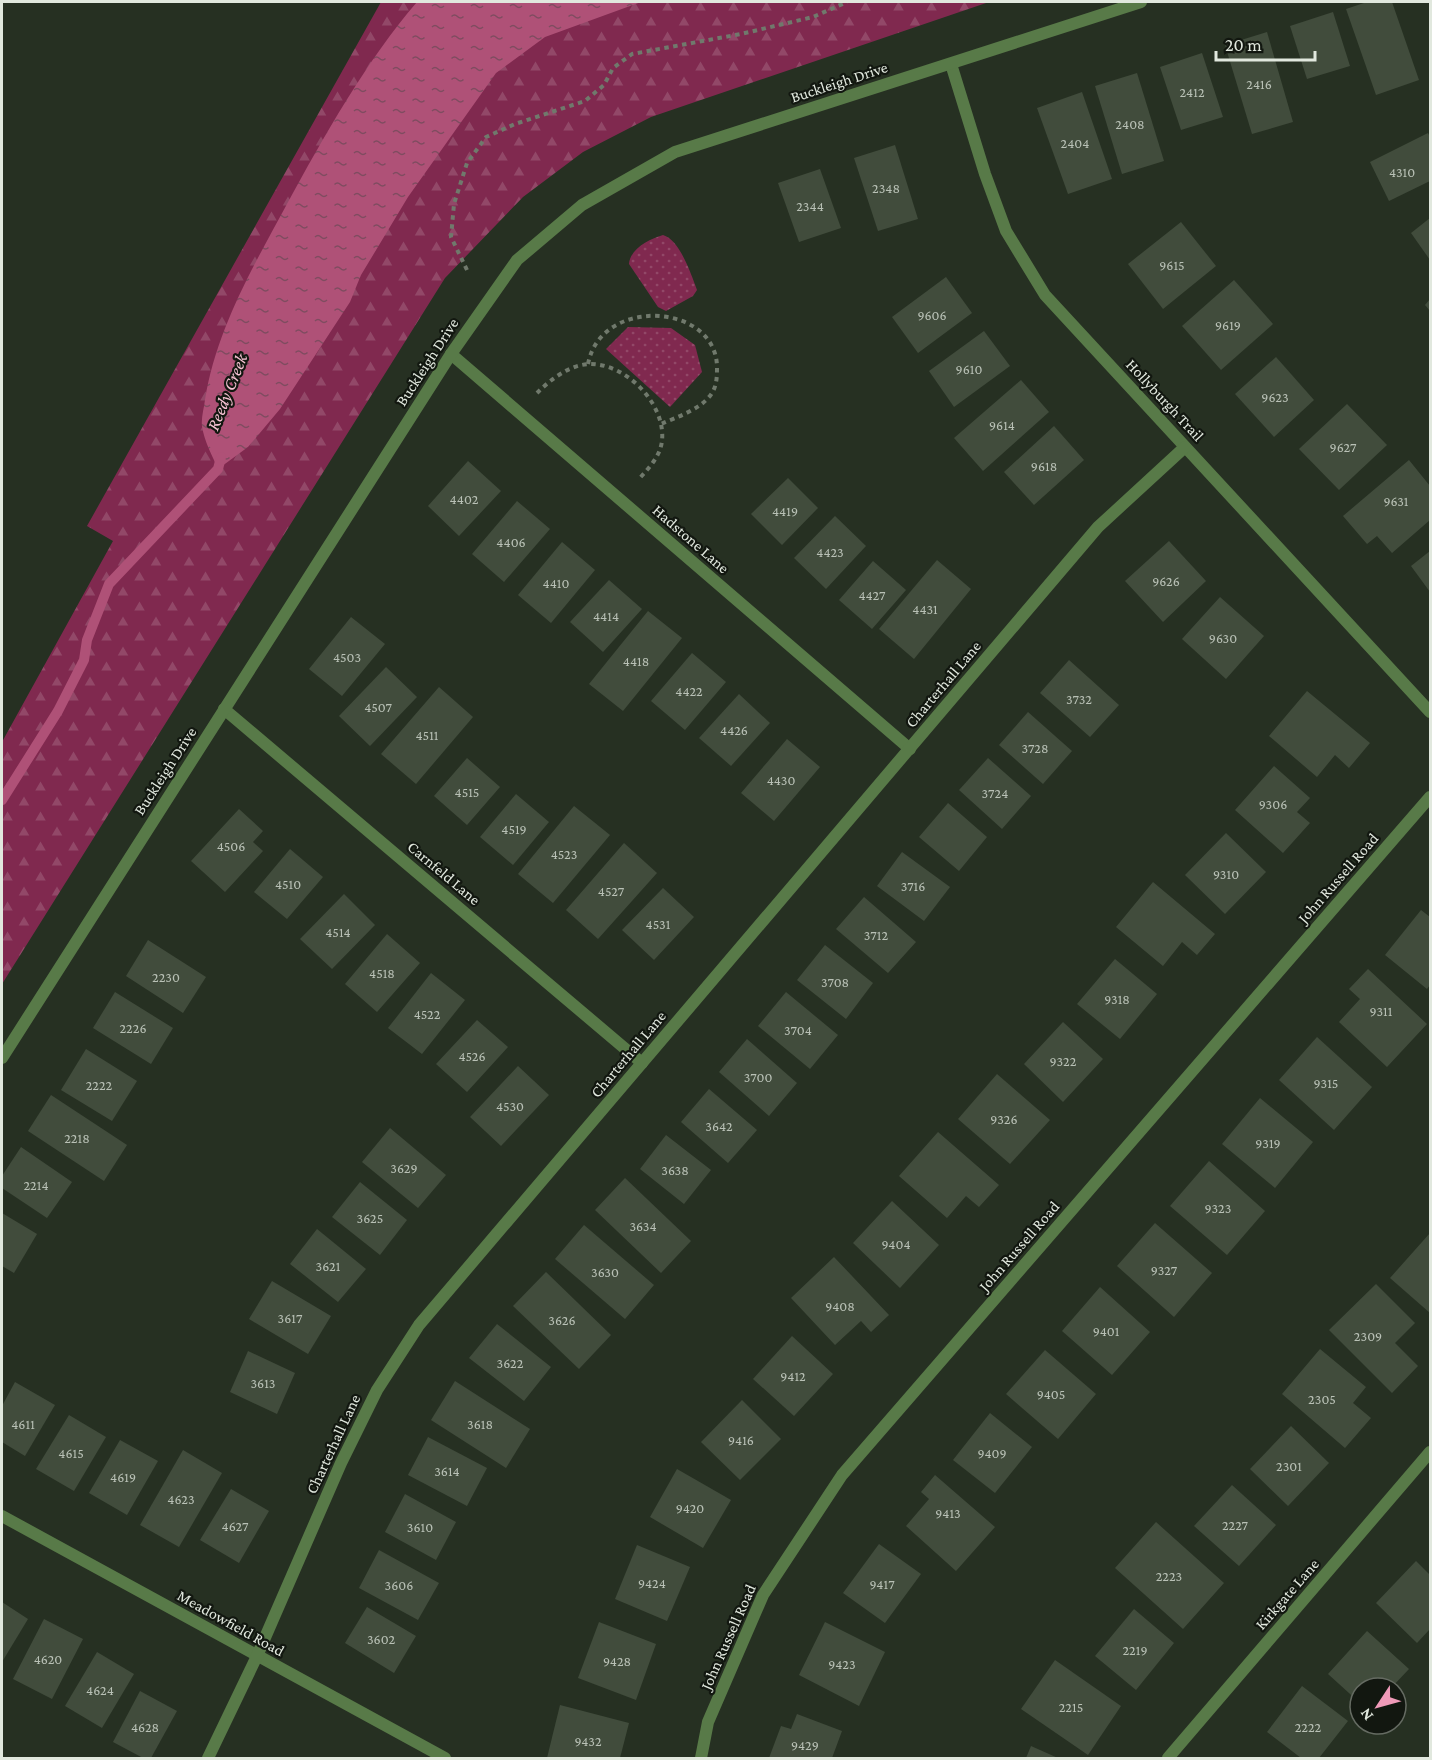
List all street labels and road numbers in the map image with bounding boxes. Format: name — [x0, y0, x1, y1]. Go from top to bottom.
street label: Buckleigh Drive — [788, 58, 890, 107]
street label: Buckleigh Drive — [392, 315, 462, 410]
street label: Hollyburgh Trail — [1122, 356, 1207, 445]
street label: Hadstone Lane — [649, 501, 733, 577]
street label: Charterhall Lane — [902, 637, 984, 731]
street label: Buckleigh Drive — [130, 724, 200, 819]
street label: John Russell Road — [1293, 829, 1383, 929]
street label: Carnfeld Lane — [404, 838, 484, 908]
street label: Charterhall Lane — [587, 1007, 669, 1101]
street label: John Russell Road — [974, 1197, 1064, 1297]
street label: Charterhall Lane — [303, 1392, 363, 1496]
street label: Kirkgate Lane — [1252, 1555, 1323, 1633]
street label: John Russell Road — [696, 1581, 760, 1695]
street label: Meadowfield Road — [175, 1587, 288, 1660]

